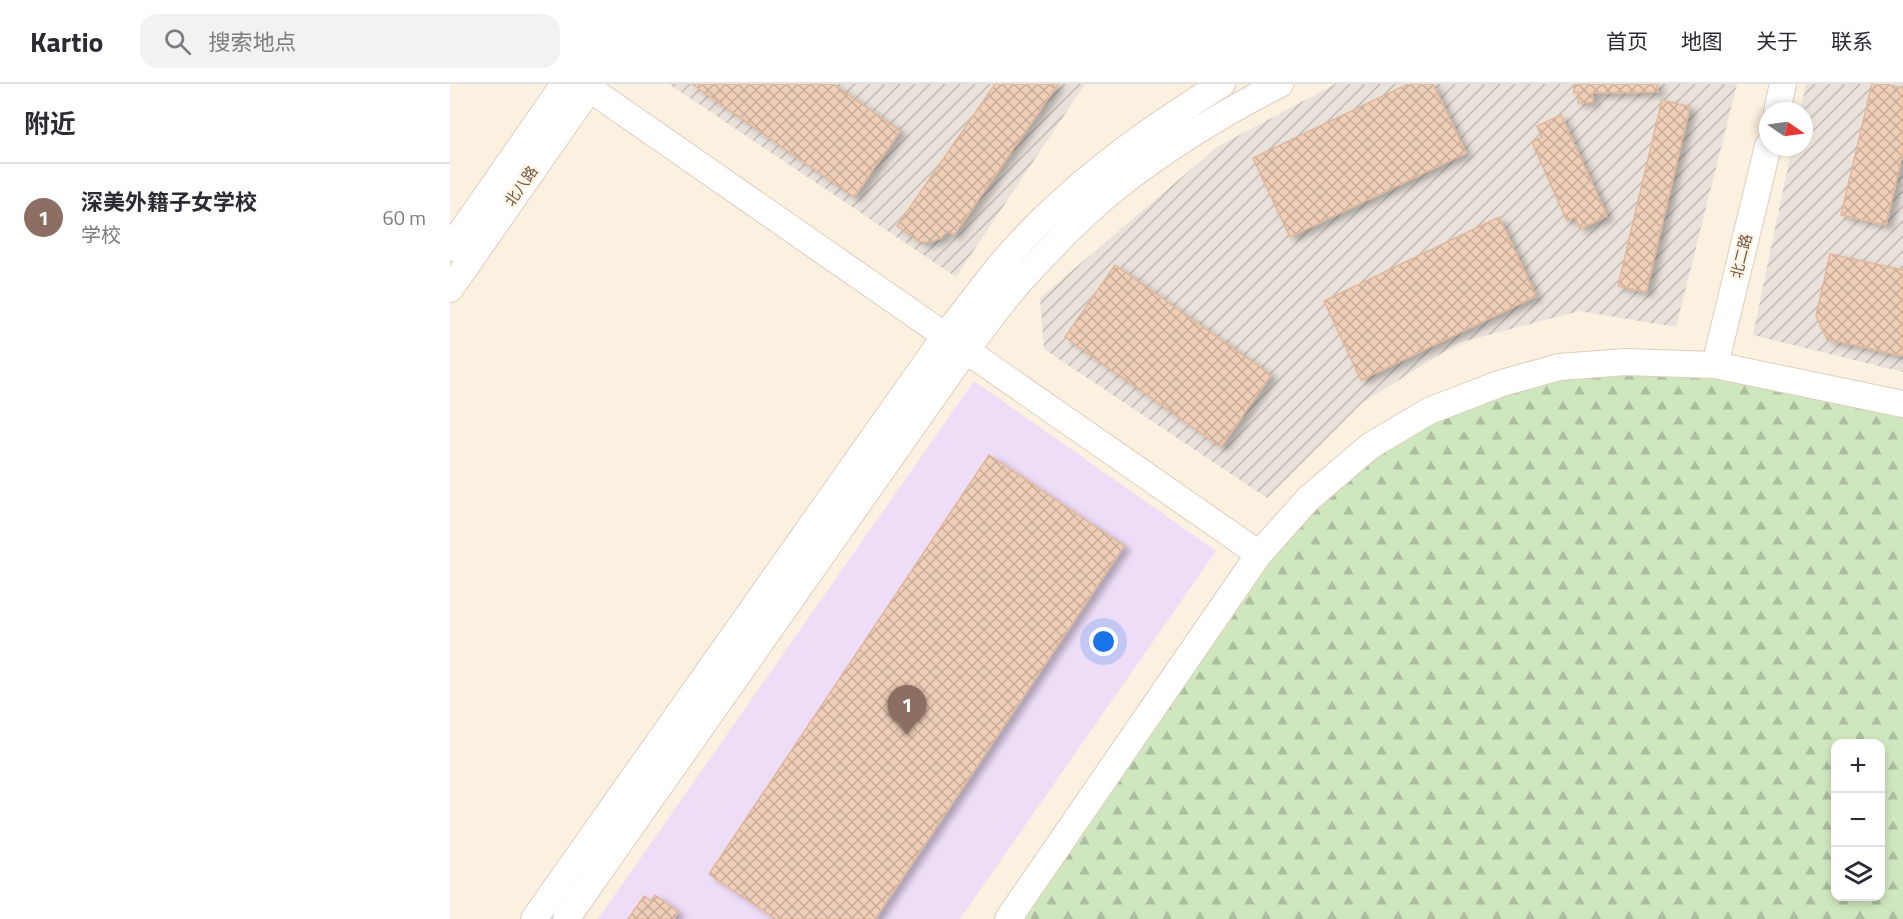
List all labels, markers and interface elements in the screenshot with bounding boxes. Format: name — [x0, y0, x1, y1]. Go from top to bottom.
search box — [140, 14, 560, 68]
text: Kartio — [30, 20, 104, 63]
icon: search — [161, 25, 194, 58]
text: 搜索地点 — [209, 25, 297, 59]
text: 首页 — [1606, 25, 1648, 57]
text: 地图 — [1681, 25, 1723, 57]
text: 关于 — [1756, 25, 1798, 57]
text: 联系 — [1831, 25, 1873, 57]
north arrow — [1759, 102, 1813, 156]
text: 附近 — [24, 104, 76, 143]
street label: 北八路 — [499, 161, 543, 211]
text: 深美外籍子女学校 — [81, 185, 257, 219]
text: 1 — [38, 202, 49, 233]
text: 60 m — [382, 202, 426, 233]
text: 学校 — [81, 219, 121, 250]
street label: 北二路 — [1724, 231, 1758, 281]
your location — [1089, 627, 1118, 656]
pin: 1 — [888, 686, 926, 735]
map controls — [1831, 739, 1885, 901]
button: + — [1831, 739, 1885, 793]
button: − — [1831, 793, 1885, 847]
button: layers — [1831, 847, 1885, 901]

